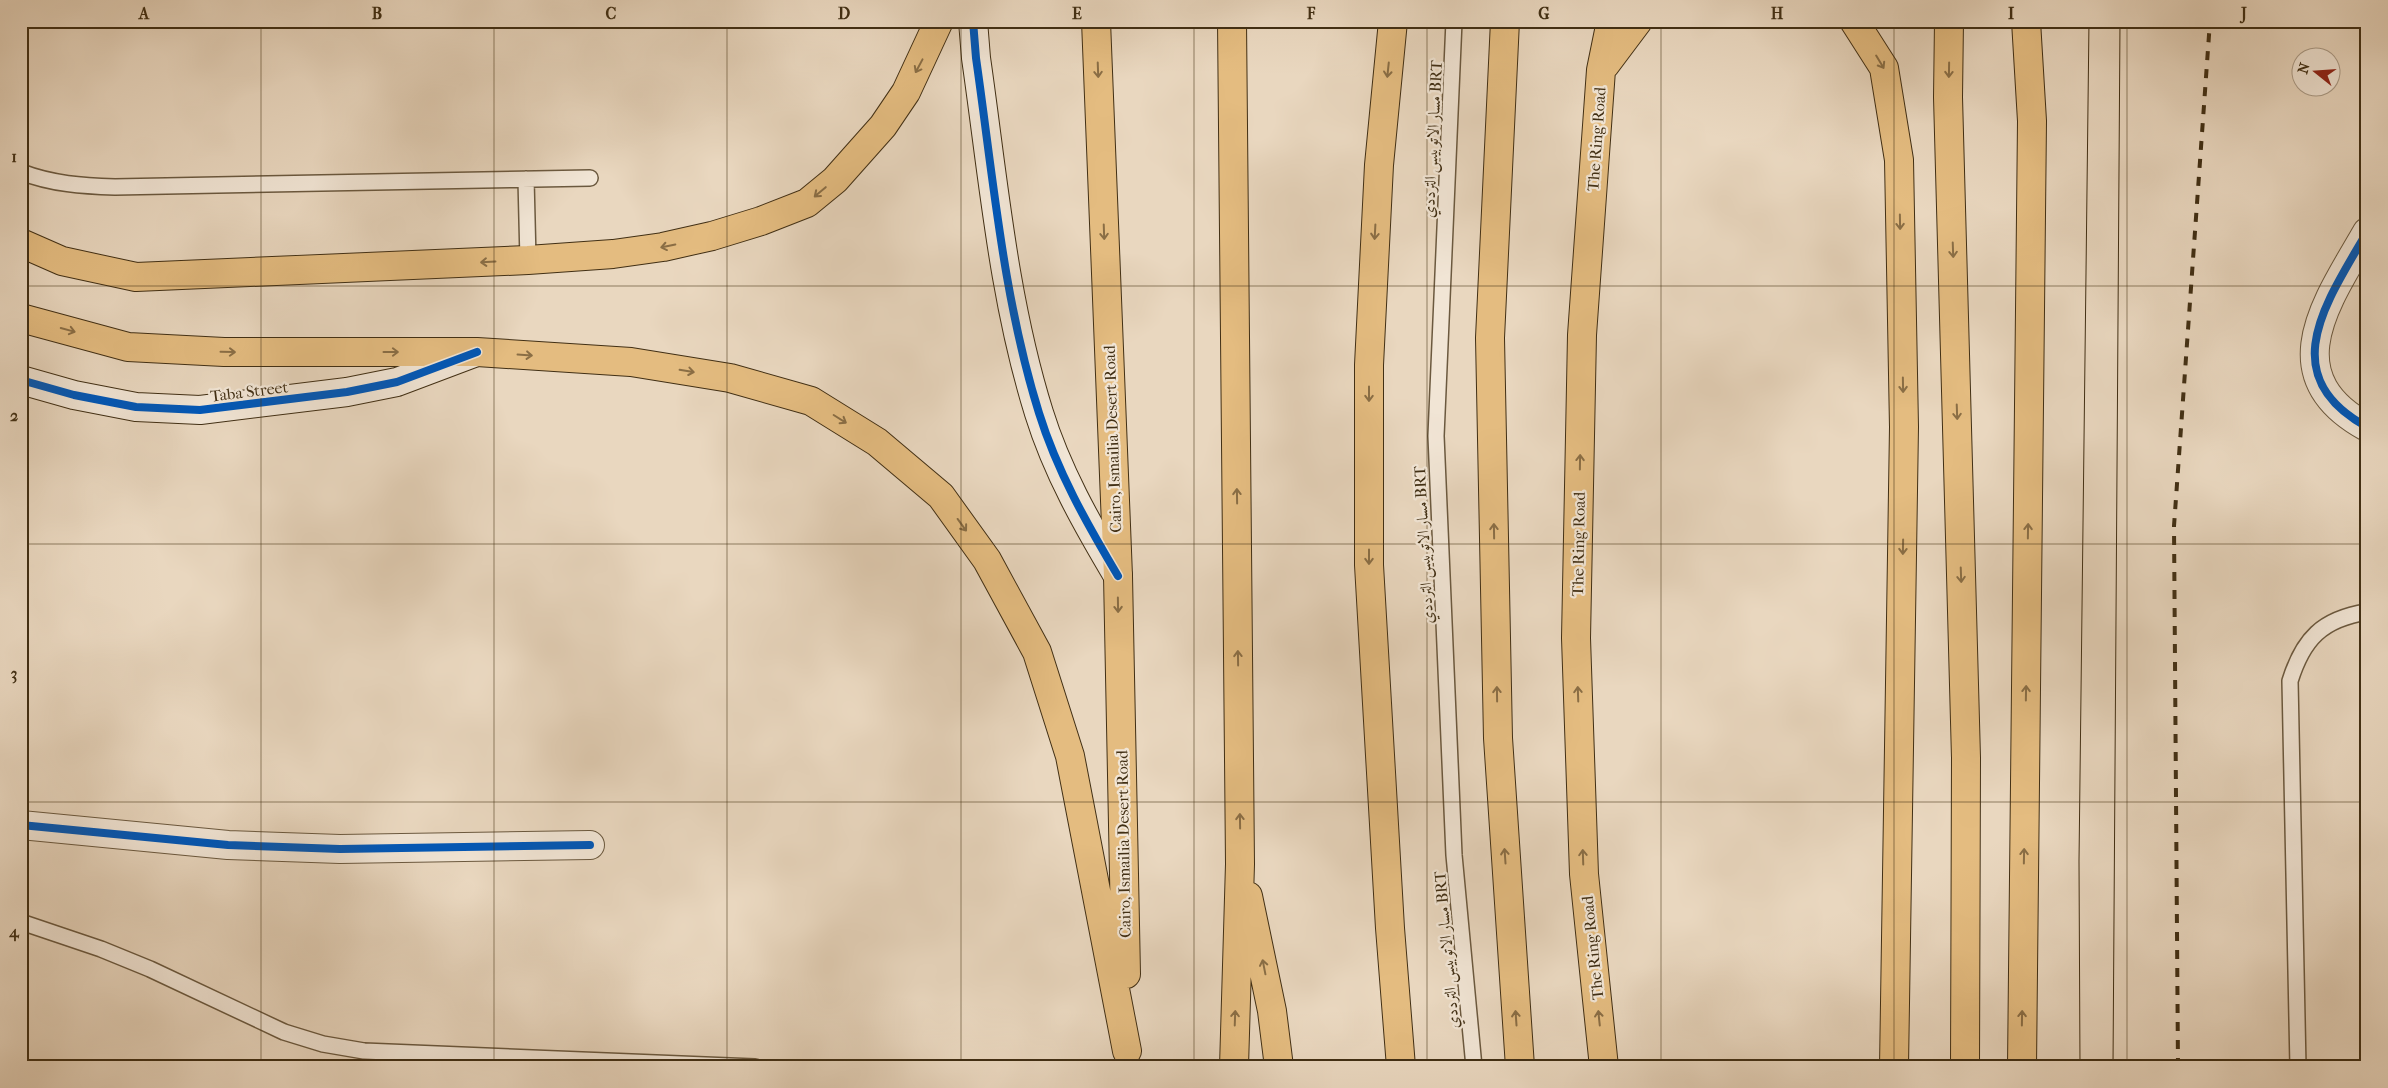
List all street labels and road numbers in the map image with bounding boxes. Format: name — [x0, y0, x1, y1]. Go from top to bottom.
street label: مسار الاتوبيس الترددي BRT — [1419, 59, 1449, 219]
street label: The Ring Road — [1583, 86, 1610, 192]
street label: Cairo, Ismailia Desert Road — [1100, 345, 1125, 533]
street label: Taba Street — [209, 377, 289, 406]
street label: مسار الاتوبيس الترددي BRT — [1410, 465, 1440, 624]
street label: The Ring Road — [1568, 491, 1589, 596]
street label: Cairo, Ismailia Desert Road — [1112, 750, 1135, 938]
street label: مسار الاتوبيس الترددي BRT — [1430, 870, 1466, 1030]
street label: The Ring Road — [1578, 895, 1607, 1001]

